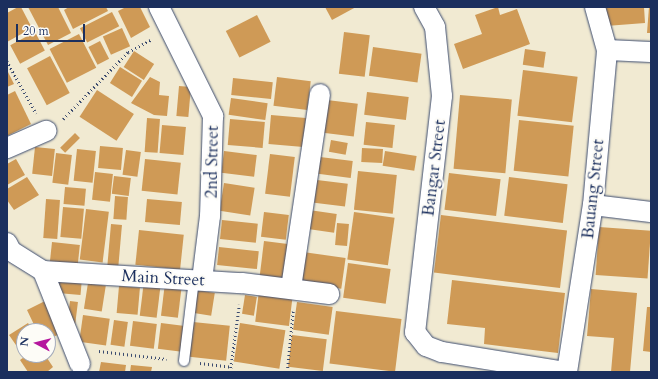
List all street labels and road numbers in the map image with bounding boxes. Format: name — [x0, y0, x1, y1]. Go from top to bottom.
street label: Bangar Street — [418, 119, 450, 217]
street label: 2nd Street — [201, 125, 223, 199]
street label: Bauang Street — [578, 138, 608, 240]
street label: Main Street — [121, 266, 205, 290]

